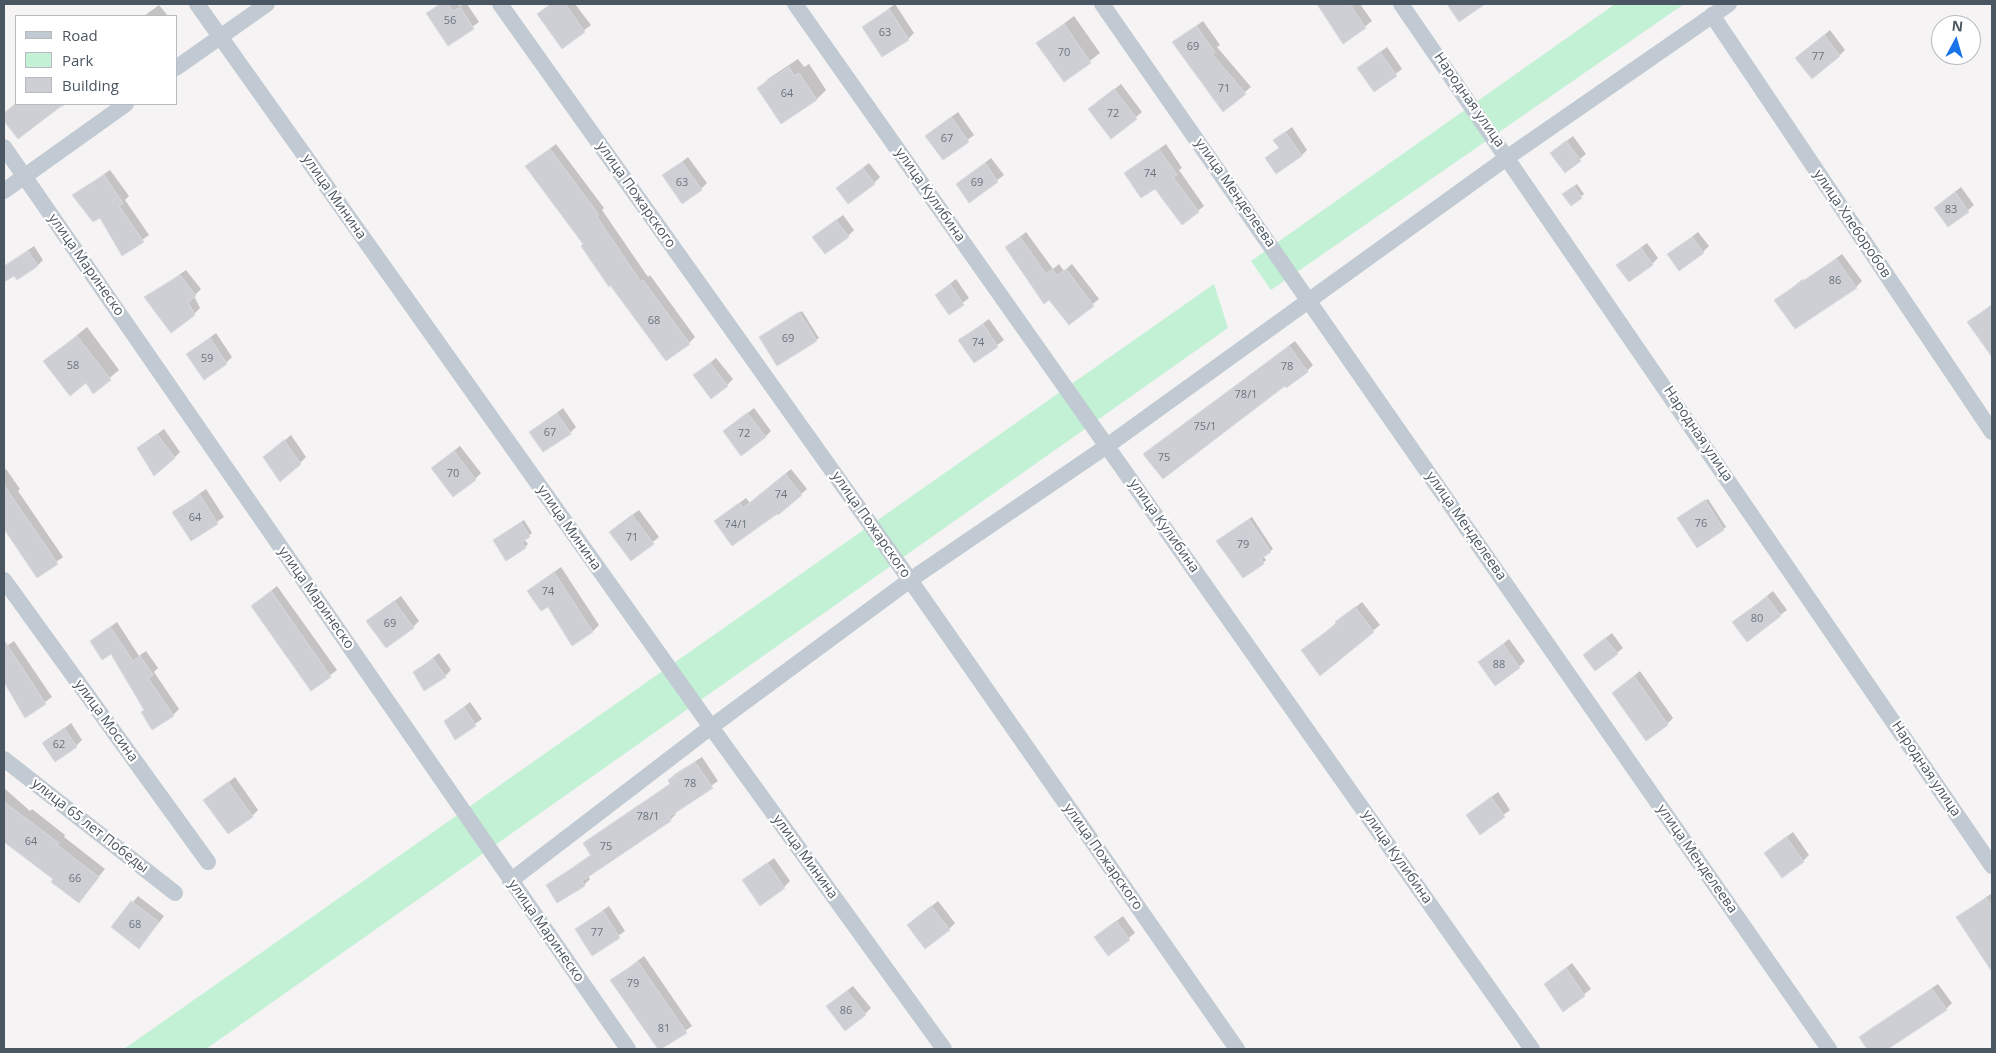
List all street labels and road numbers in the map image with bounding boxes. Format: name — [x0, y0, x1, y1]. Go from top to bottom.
street label: Народная улица — [1430, 49, 1508, 151]
street label: улица Менделеева — [1191, 135, 1279, 251]
street label: улица Пожарского — [593, 139, 679, 251]
street label: улица Кулибина — [891, 145, 969, 245]
street label: улица Минина — [298, 151, 370, 243]
street label: улица Хлеборобов — [1810, 167, 1894, 281]
street label: улица Маринеско — [44, 211, 128, 319]
street label: Народная улица — [1660, 383, 1736, 485]
street label: улица Менделеева — [1422, 468, 1510, 584]
street label: улица Пожарского — [828, 469, 914, 581]
street label: улица Кулибина — [1125, 476, 1203, 576]
street label: улица Минина — [533, 482, 605, 574]
street label: улица Маринеско — [274, 544, 358, 652]
street label: улица Мосина — [71, 677, 141, 765]
street label: Народная улица — [1888, 718, 1964, 820]
street label: улица 65 лет Победы — [28, 775, 152, 877]
street label: улица Пожарского — [1060, 801, 1146, 913]
street label: улица Менделеева — [1653, 801, 1741, 917]
street label: улица Кулибина — [1358, 807, 1436, 907]
street label: улица Минина — [769, 812, 841, 902]
street label: улица Маринеско — [504, 877, 588, 985]

